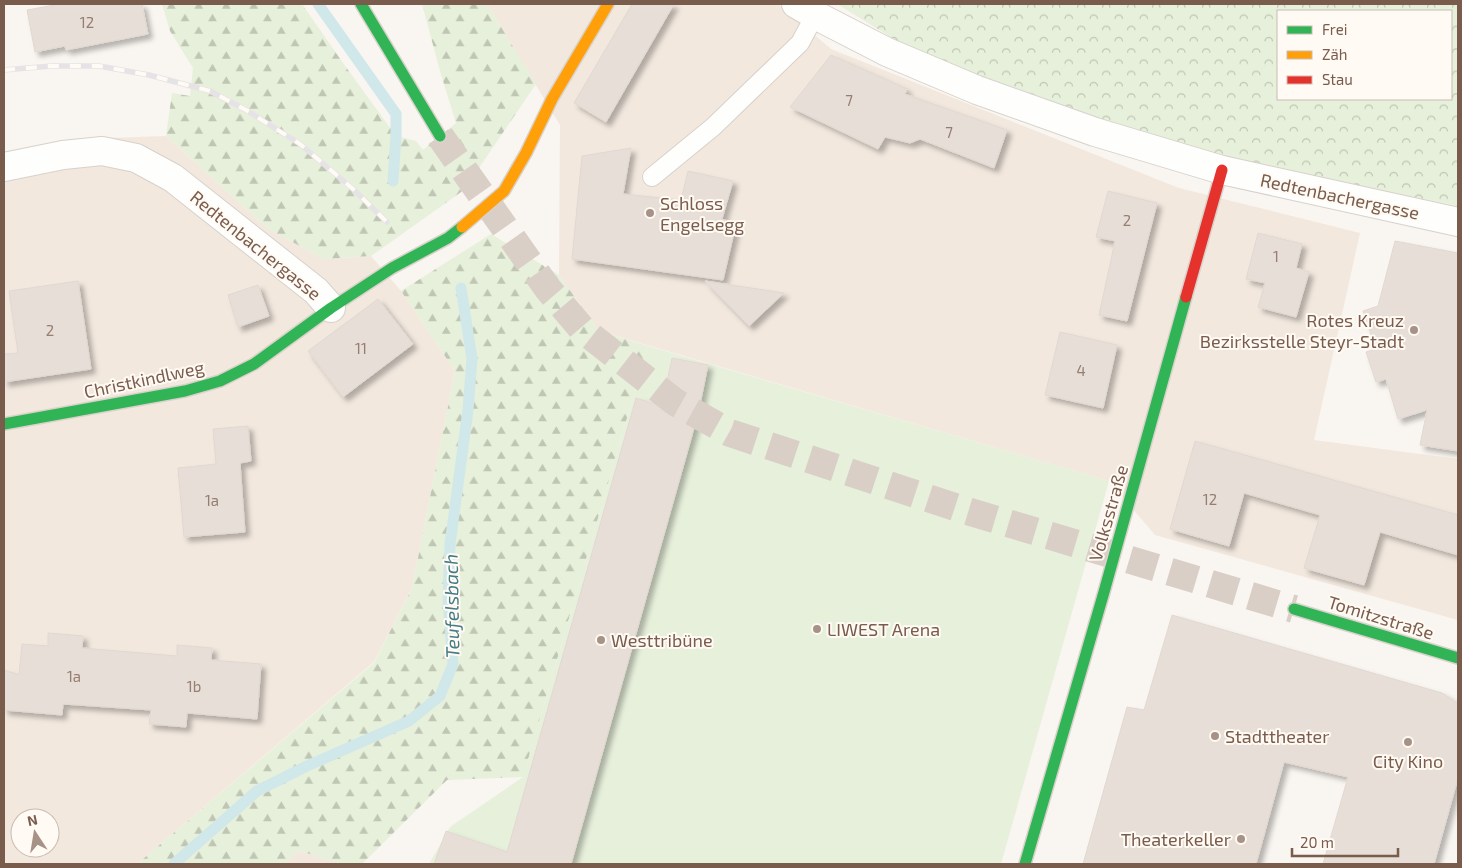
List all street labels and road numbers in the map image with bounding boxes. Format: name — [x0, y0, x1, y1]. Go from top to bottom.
street label: Redtenbachergasse — [1258, 168, 1422, 224]
street label: Redtenbachergasse — [186, 185, 326, 305]
street label: Christkindlweg — [82, 356, 206, 402]
street label: Volksstraße — [1084, 462, 1132, 564]
street label: Tomitzstraße — [1325, 590, 1437, 644]

